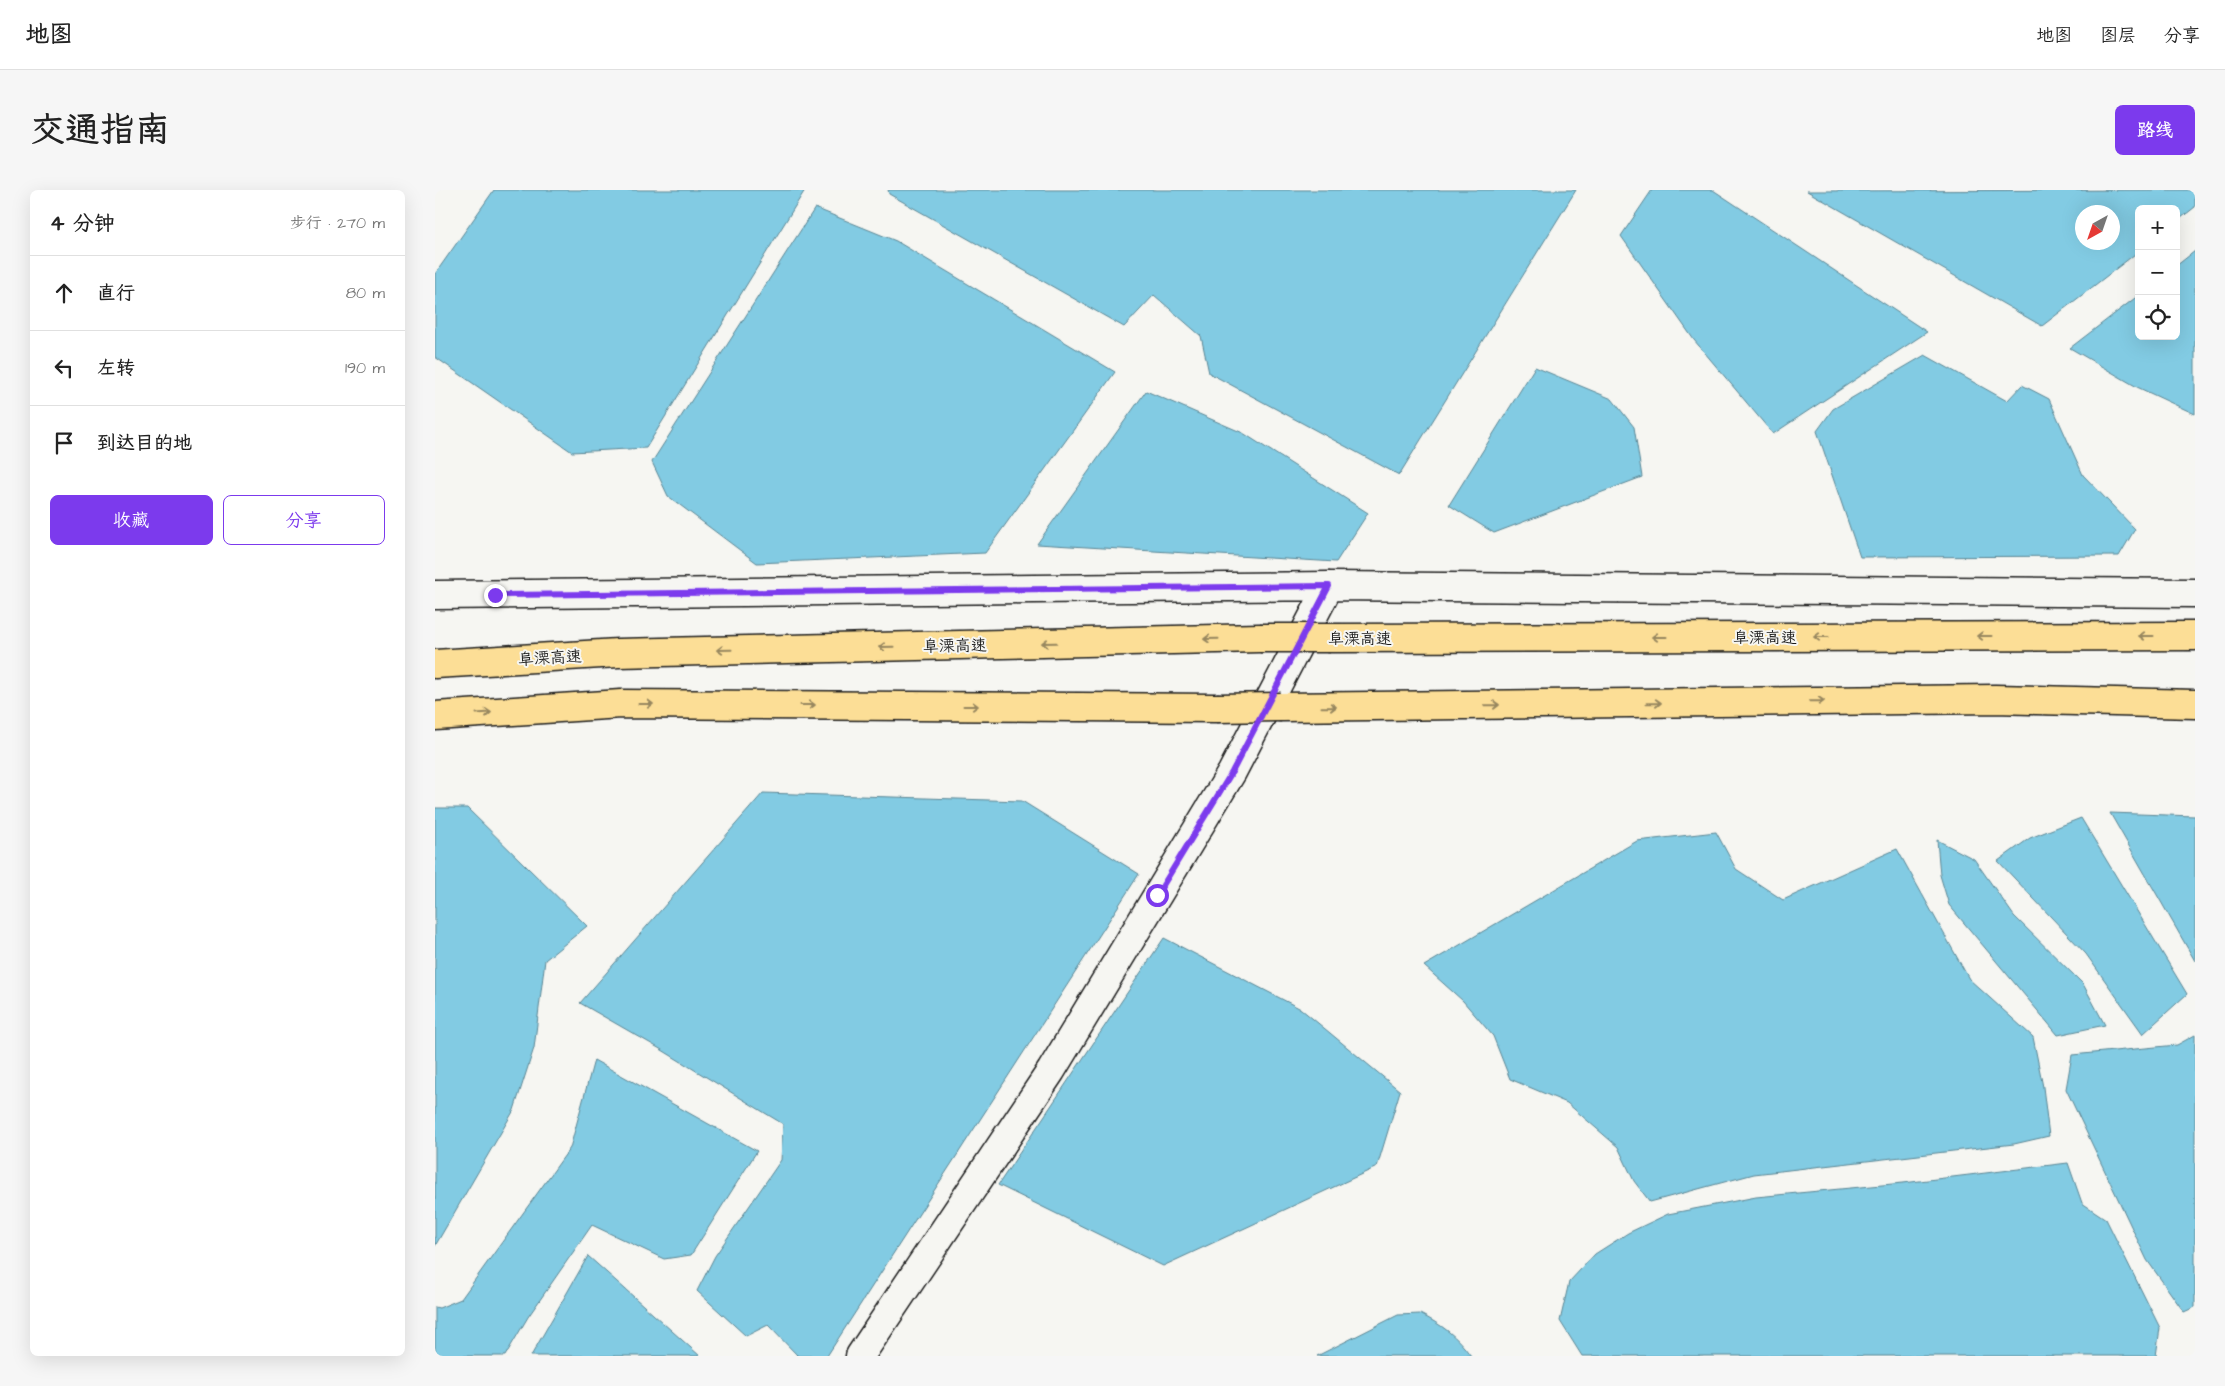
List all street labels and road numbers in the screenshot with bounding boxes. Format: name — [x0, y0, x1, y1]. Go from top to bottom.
street label: 阜溧高速 — [1733, 627, 1797, 649]
street label: 阜溧高速 — [1328, 628, 1392, 650]
street label: 阜溧高速 — [923, 634, 987, 658]
street label: 阜溧高速 — [518, 645, 583, 671]

